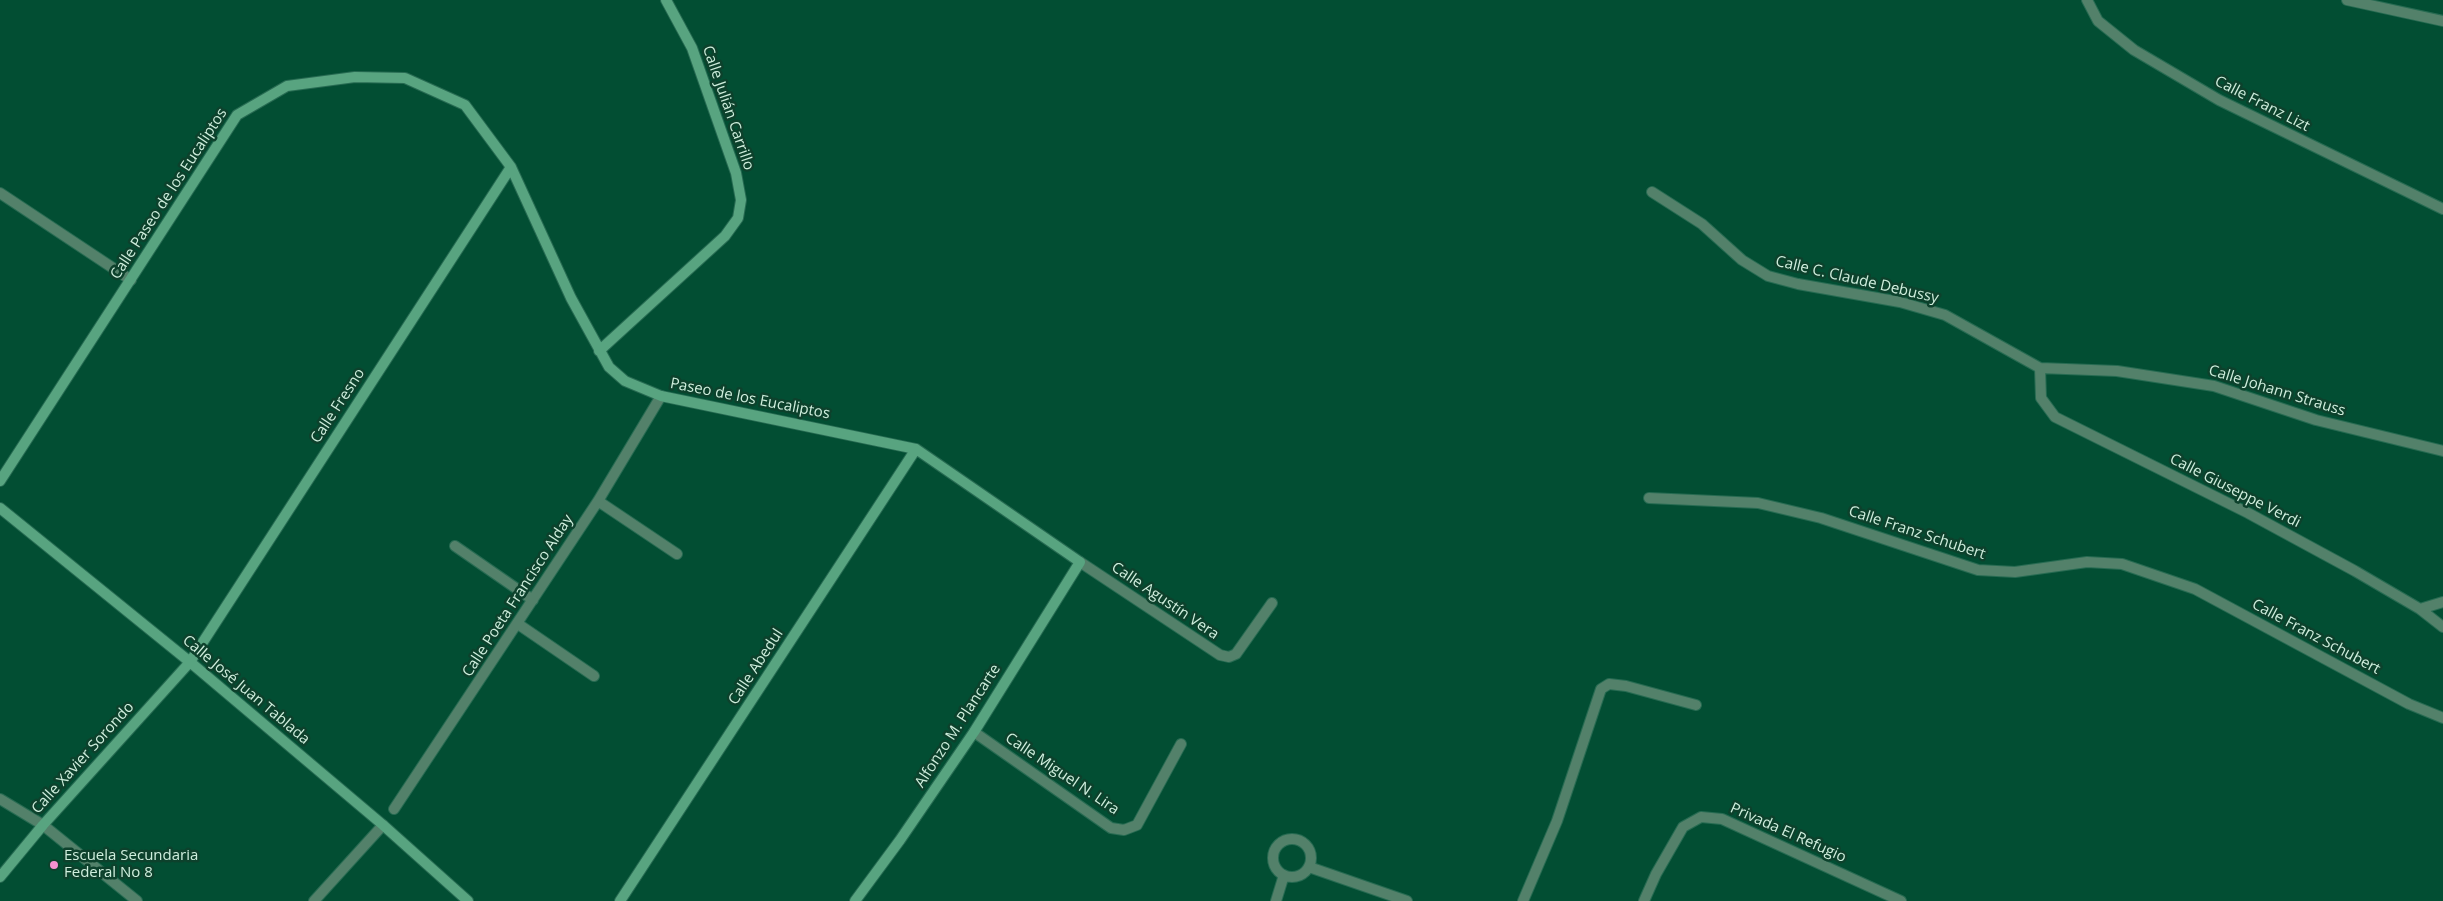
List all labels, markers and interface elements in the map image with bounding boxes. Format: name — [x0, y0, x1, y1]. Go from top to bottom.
street label: Calle Julián Carrillo — [698, 43, 758, 173]
street label: Calle Franz Lizt — [2212, 72, 2312, 136]
street label: Calle Paseo de los Eucaliptos — [107, 105, 231, 283]
street label: Calle C. Claude Debussy — [1774, 252, 1940, 308]
street label: Calle Johann Strauss — [2206, 362, 2348, 420]
street label: Calle Fresno — [307, 365, 369, 447]
street label: Paseo de los Eucaliptos — [669, 375, 831, 423]
street label: Calle Giuseppe Verdi — [2167, 450, 2303, 532]
street label: Calle Franz Schubert — [1846, 502, 1988, 564]
street label: Calle Poeta Francisco Alday — [459, 512, 577, 680]
street label: Calle Agustín Vera — [1108, 558, 1222, 644]
street label: Calle Franz Schubert — [2249, 596, 2383, 678]
street label: Calle Abedul — [725, 626, 787, 708]
street label: Calle José Juan Tablada — [179, 632, 313, 748]
street label: Alfonzo M. Plancarte — [911, 661, 1005, 791]
street label: Calle Xavier Sorondo — [28, 698, 138, 818]
street label: Calle Miguel N. Lira — [1002, 729, 1122, 819]
street label: Privada El Refugio — [1727, 799, 1849, 867]
place label: Escuela Secundaria Federal No 8 — [64, 847, 198, 882]
marker: Escuela Secundaria Federal No 8 — [48, 859, 60, 871]

